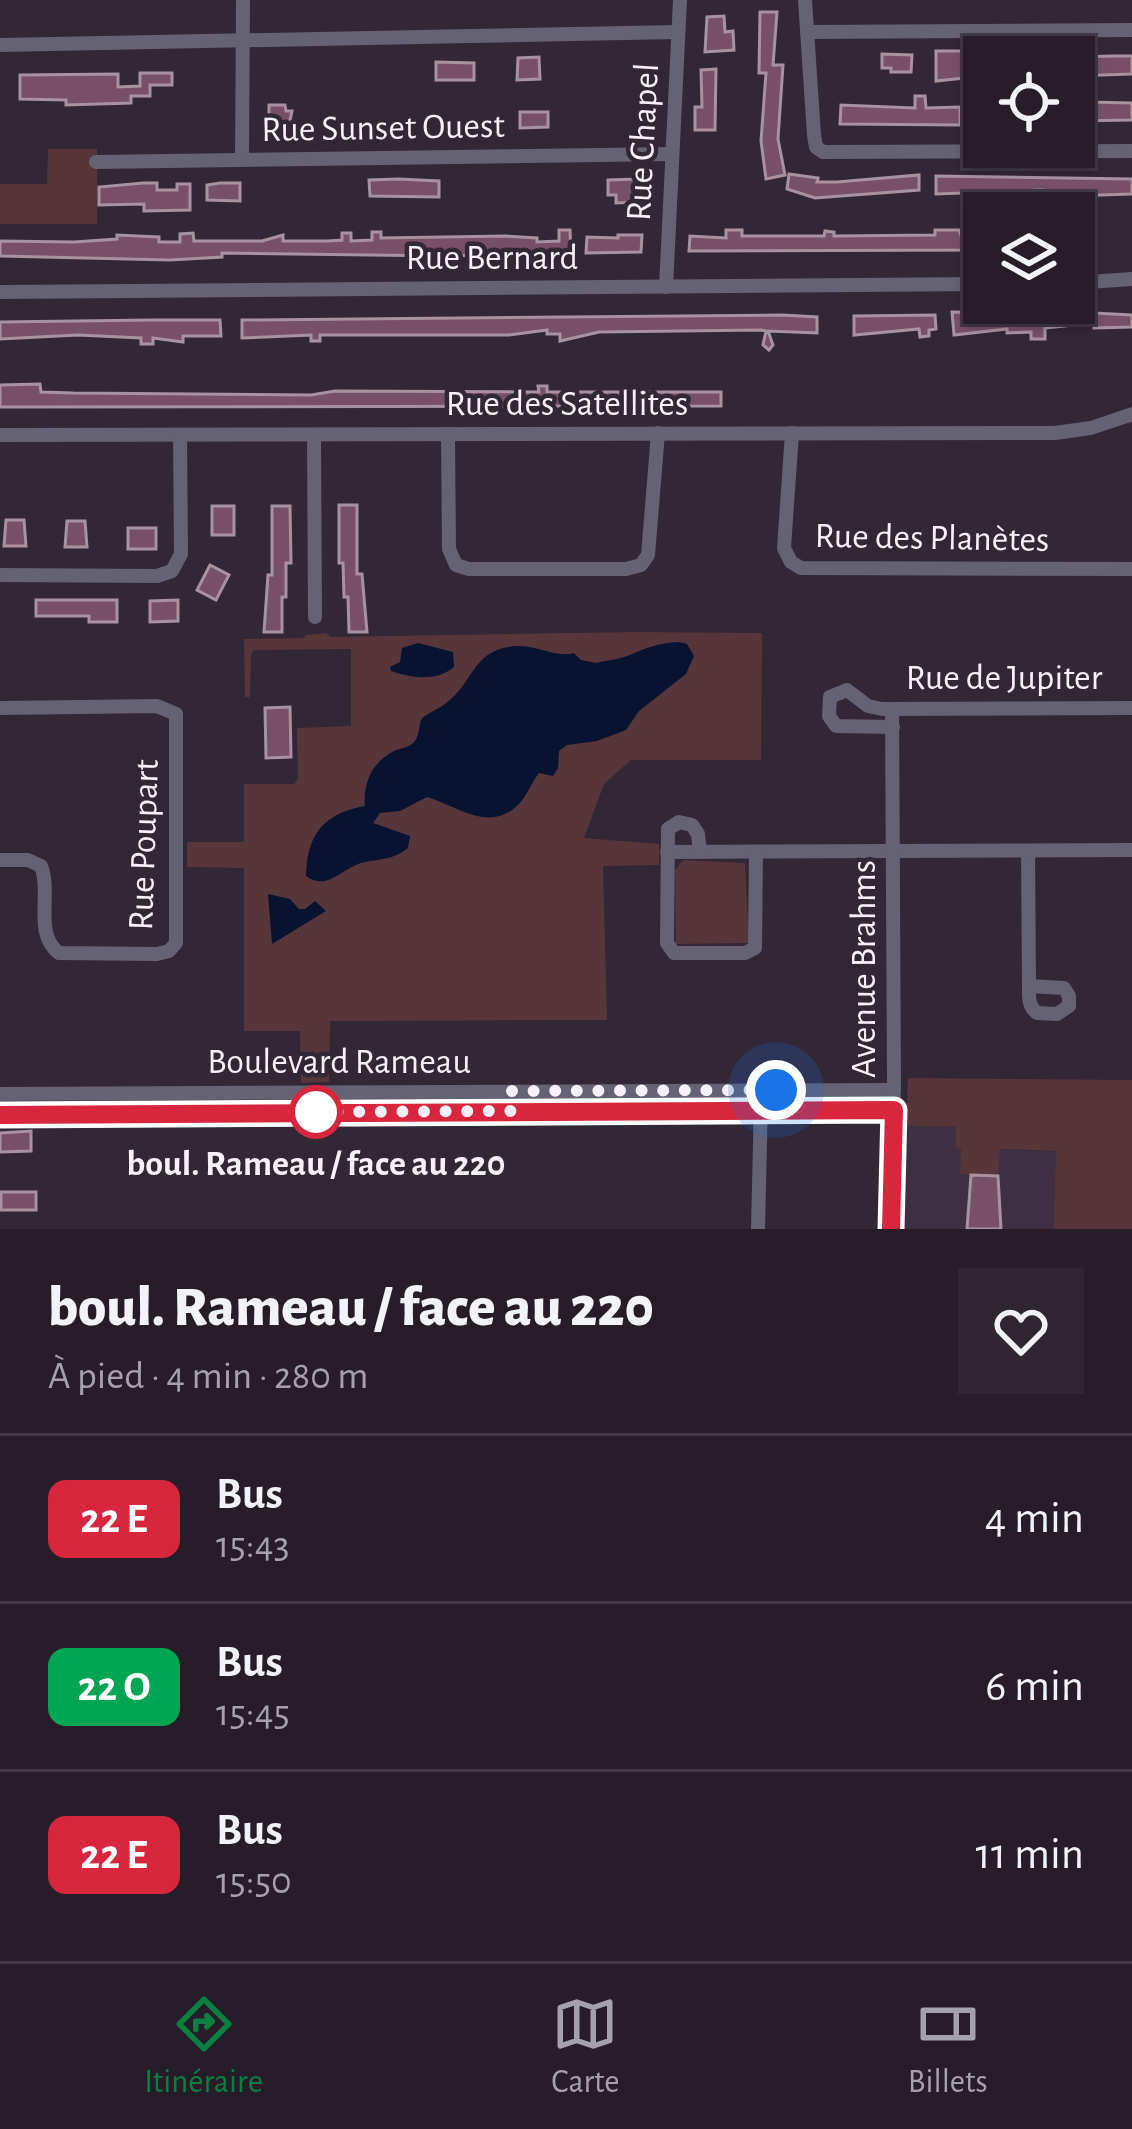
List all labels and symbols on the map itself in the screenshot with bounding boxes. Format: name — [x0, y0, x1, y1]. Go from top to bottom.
street label: Rue Chapel — [621, 62, 665, 222]
street label: Rue Sunset Ouest — [261, 108, 506, 148]
street label: Rue Bernard — [406, 240, 578, 276]
street label: Rue des Satellites — [446, 386, 688, 422]
street label: Rue des Planètes — [814, 518, 1050, 558]
street label: Rue de Jupiter — [906, 660, 1103, 696]
street label: Rue Poupart — [123, 758, 165, 931]
street label: Avenue Brahms — [846, 860, 882, 1078]
street label: Boulevard Rameau — [207, 1044, 471, 1080]
your location — [746, 1060, 806, 1120]
marker: boul. Rameau / face au 220 — [291, 1087, 341, 1137]
place label: boul. Rameau / face au 220 — [126, 1146, 506, 1182]

